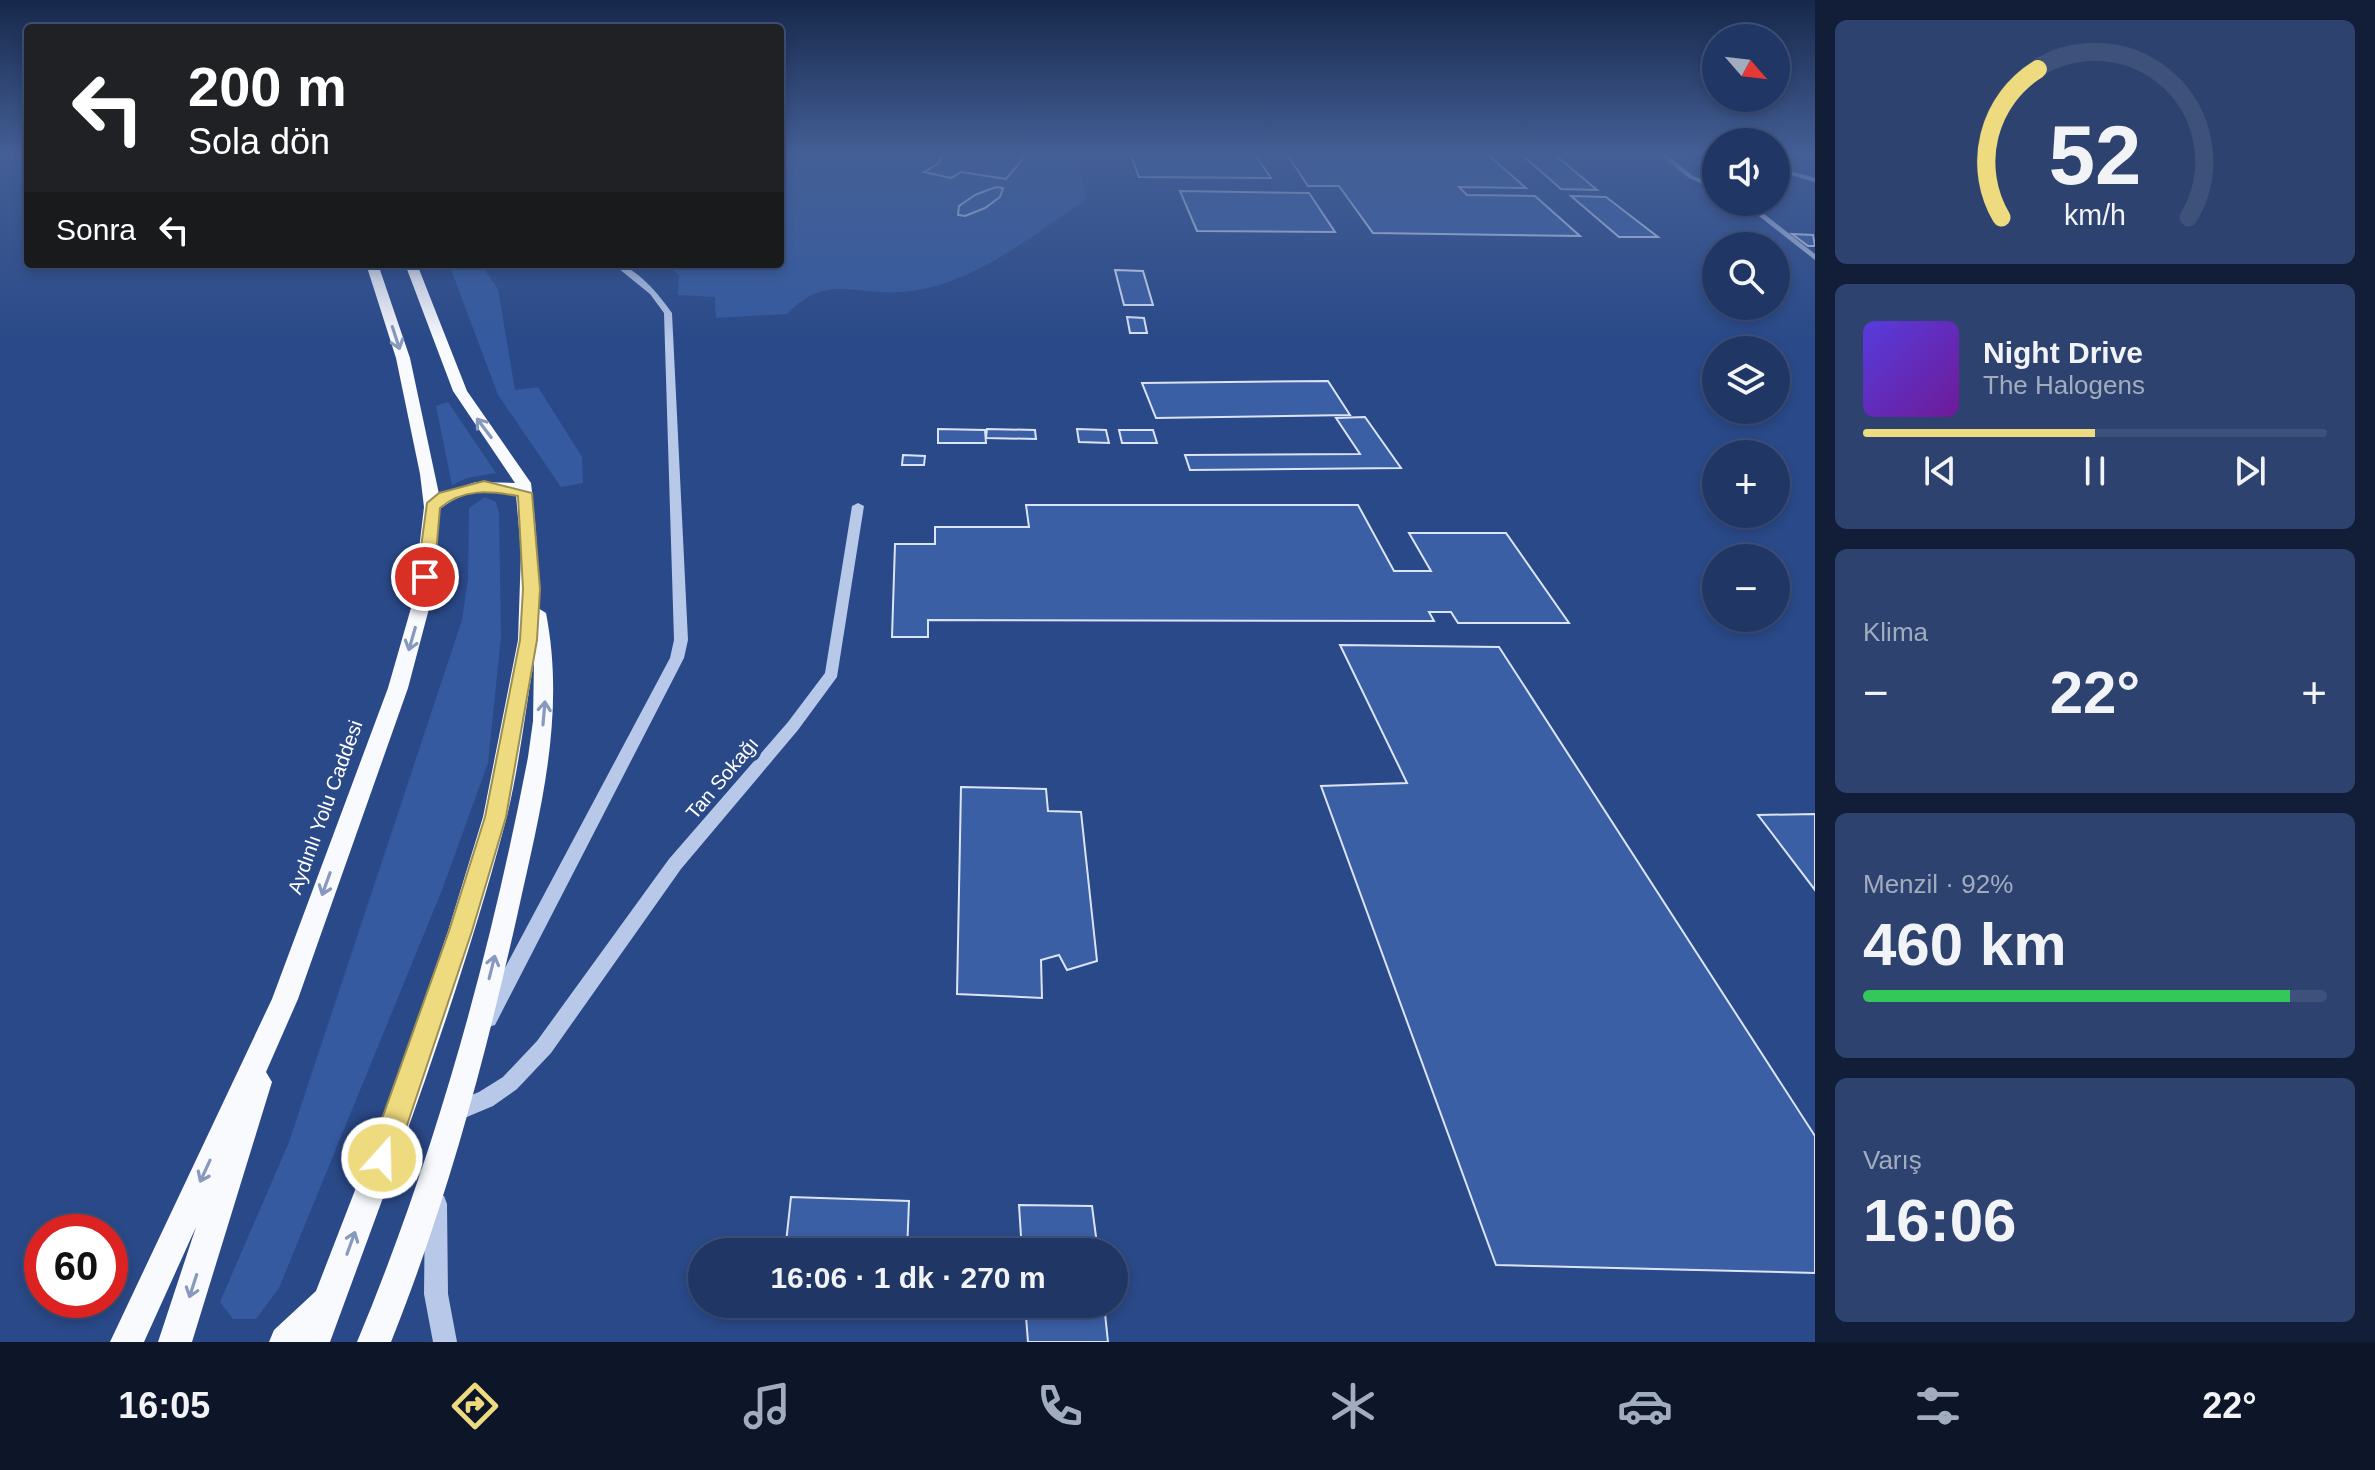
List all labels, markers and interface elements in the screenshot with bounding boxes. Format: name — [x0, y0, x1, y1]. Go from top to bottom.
north arrow — [1702, 24, 1790, 112]
map controls — [1702, 24, 1790, 632]
text: 200 m — [188, 55, 347, 118]
icon: left — [56, 56, 160, 160]
text: 52 — [2049, 109, 2141, 202]
text: Sola dön — [188, 121, 330, 162]
button: sound — [1702, 128, 1790, 216]
text: km/h — [2064, 199, 2126, 231]
icon: left — [152, 208, 196, 252]
text: Sonra — [56, 213, 136, 246]
button: search — [1702, 232, 1790, 320]
one-way arrow — [389, 325, 404, 351]
button: layers — [1702, 336, 1790, 424]
text: Night Drive — [1983, 336, 2143, 369]
text: The Halogens — [1983, 370, 2145, 400]
one-way arrow — [476, 418, 493, 439]
button: + — [1702, 440, 1790, 528]
icon: previous — [1918, 449, 1962, 493]
icon: pause — [2073, 449, 2117, 493]
icon: next — [2228, 449, 2272, 493]
pin — [391, 543, 459, 611]
button: − — [1702, 544, 1790, 632]
icon: arrive — [403, 555, 447, 599]
text: Klima — [1863, 617, 1928, 647]
one-way arrow — [403, 625, 418, 651]
text: 22° — [2050, 659, 2140, 726]
text: − — [1863, 668, 1889, 717]
text: + — [2301, 668, 2327, 717]
one-way arrow — [536, 700, 551, 727]
street label: Aydınlı Yolu Caddesi — [283, 717, 367, 897]
street label: Tan Sokağı — [681, 733, 763, 823]
text: Menzil · 92% — [1863, 869, 2013, 899]
one-way arrow — [318, 871, 333, 896]
text: 460 km — [1863, 911, 2067, 978]
one-way arrow — [486, 955, 501, 981]
position arrow — [340, 1116, 424, 1200]
text: Varış — [1863, 1145, 1922, 1175]
one-way arrow — [197, 1159, 212, 1183]
text: 16:06 — [1863, 1187, 2016, 1254]
speed limit sign: 60 — [24, 1214, 128, 1318]
one-way arrow — [344, 1231, 359, 1256]
text: 16:06 · 1 dk · 270 m — [770, 1261, 1046, 1294]
one-way arrow — [185, 1273, 200, 1299]
icon: directions — [447, 1378, 503, 1434]
icon: music — [739, 1378, 795, 1434]
icon: phone — [1032, 1378, 1088, 1434]
icon: climate — [1325, 1378, 1381, 1434]
icon: car — [1617, 1378, 1673, 1434]
icon: filters — [1910, 1378, 1966, 1434]
text: 16:05 — [118, 1385, 210, 1426]
text: 22° — [2202, 1385, 2257, 1426]

